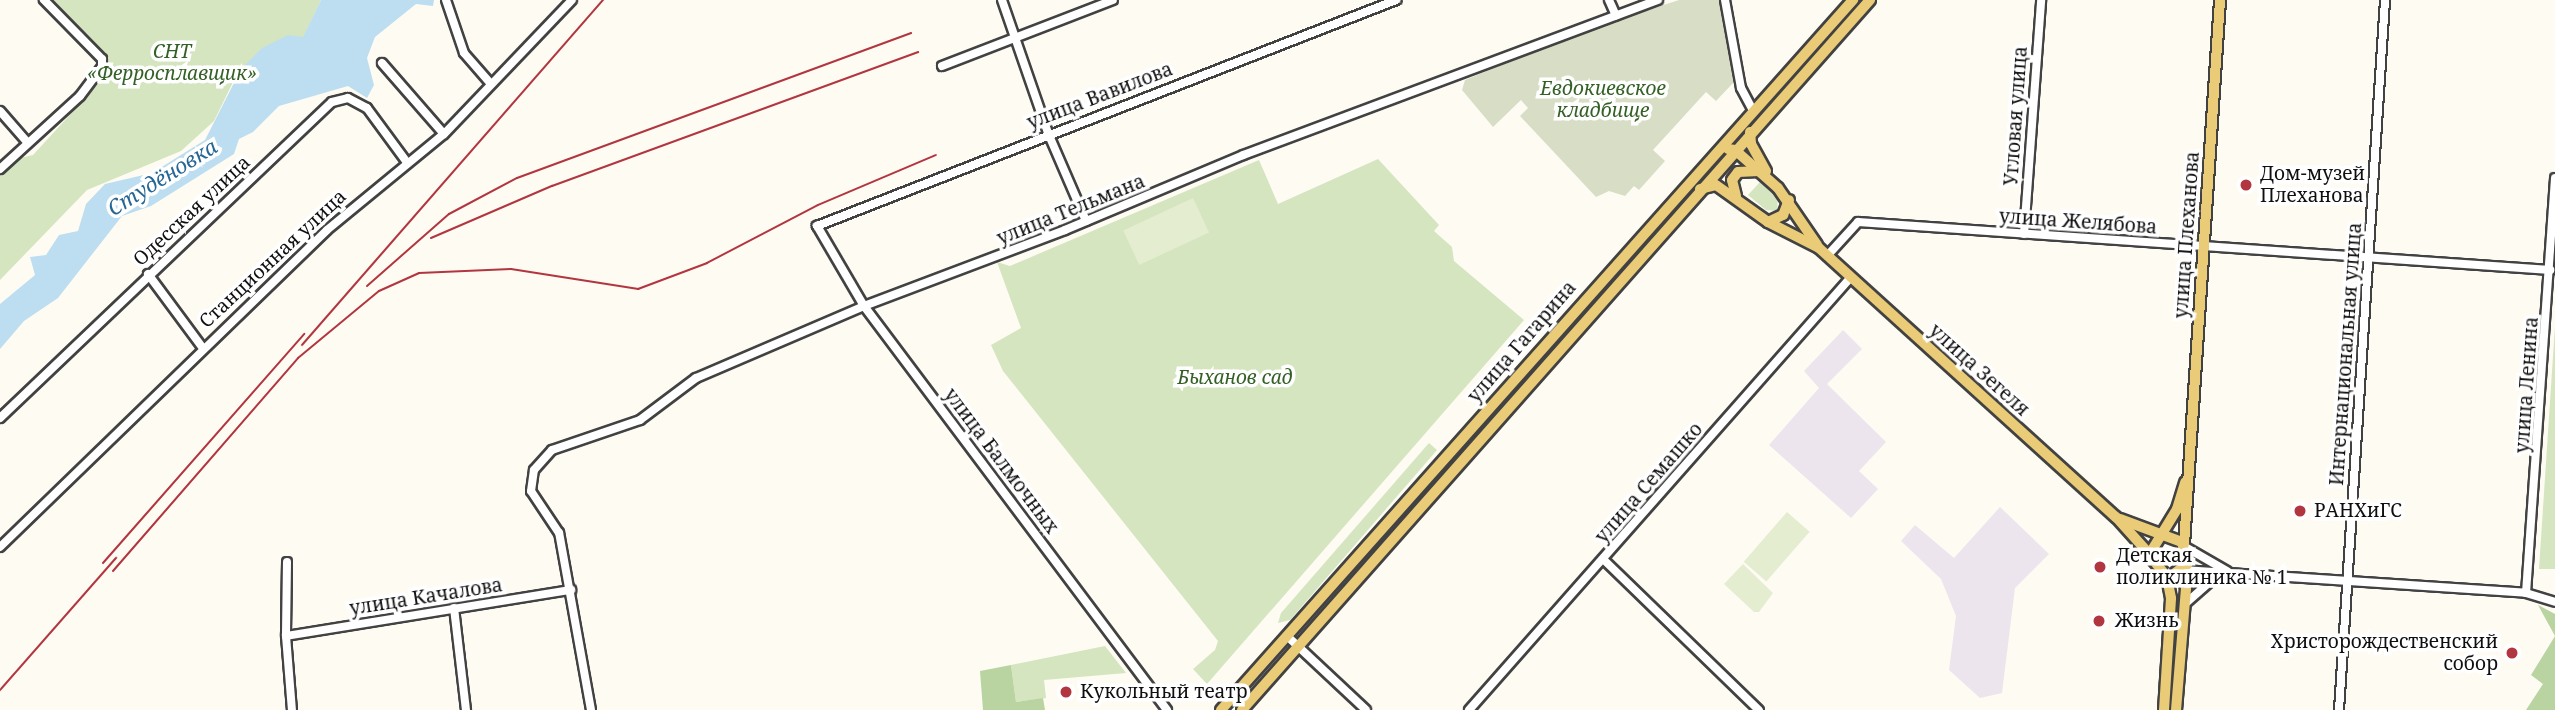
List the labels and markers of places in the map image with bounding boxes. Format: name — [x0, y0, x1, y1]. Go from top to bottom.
place label: Дом-музей Плеханова — [2260, 163, 2365, 207]
marker: Дом-музей Плеханова — [2238, 177, 2254, 193]
place label: РАНХиГС — [2314, 500, 2402, 522]
marker: РАНХиГС — [2292, 503, 2308, 519]
place label: Детская поликлиника № 1 — [2116, 545, 2287, 589]
marker: Детская поликлиника № 1 — [2090, 557, 2110, 577]
place label: Жизнь — [2115, 610, 2178, 632]
marker: Жизнь — [2089, 611, 2109, 631]
place label: Христорождественский собор — [2271, 631, 2498, 675]
marker: Христорождественский собор — [2504, 645, 2520, 661]
place label: Кукольный театр — [1080, 681, 1248, 703]
marker: Кукольный театр — [1058, 684, 1074, 700]

